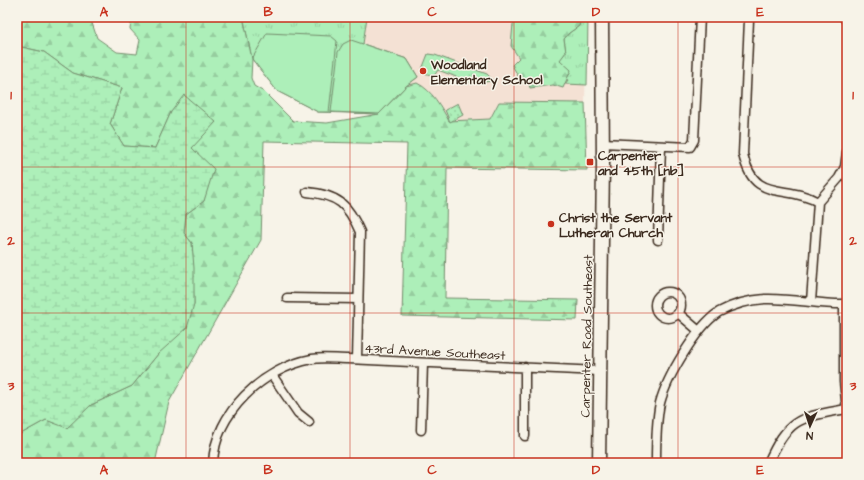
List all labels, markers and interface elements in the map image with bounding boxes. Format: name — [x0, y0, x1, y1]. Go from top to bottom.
text: A — [100, 3, 109, 21]
text: B — [263, 3, 273, 21]
text: C — [427, 3, 437, 21]
text: D — [592, 3, 601, 21]
text: E — [756, 3, 764, 21]
place label: Woodland Elementary School — [430, 56, 543, 90]
marker: Woodland Elementary School — [418, 66, 428, 76]
text: 1 — [10, 86, 12, 104]
text: 1 — [852, 86, 854, 104]
place label: Carpenter and 45th [nb] — [597, 147, 684, 180]
marker: Carpenter and 45th [nb] — [585, 157, 595, 167]
place label: Christ the Servant Lutheran Church — [559, 209, 673, 242]
marker: Christ the Servant Lutheran Church — [546, 219, 556, 229]
text: 2 — [6, 232, 15, 250]
text: 2 — [848, 232, 857, 250]
street label: Carpenter Road Southeast — [577, 254, 597, 418]
street label: 43rd Avenue Southeast — [364, 339, 507, 365]
text: 3 — [7, 377, 15, 395]
text: 3 — [849, 377, 857, 395]
north arrow — [790, 406, 830, 446]
text: N — [806, 428, 813, 443]
text: A — [100, 461, 109, 479]
text: B — [263, 461, 273, 479]
text: C — [427, 461, 437, 479]
text: D — [592, 461, 601, 479]
text: E — [756, 461, 764, 479]

